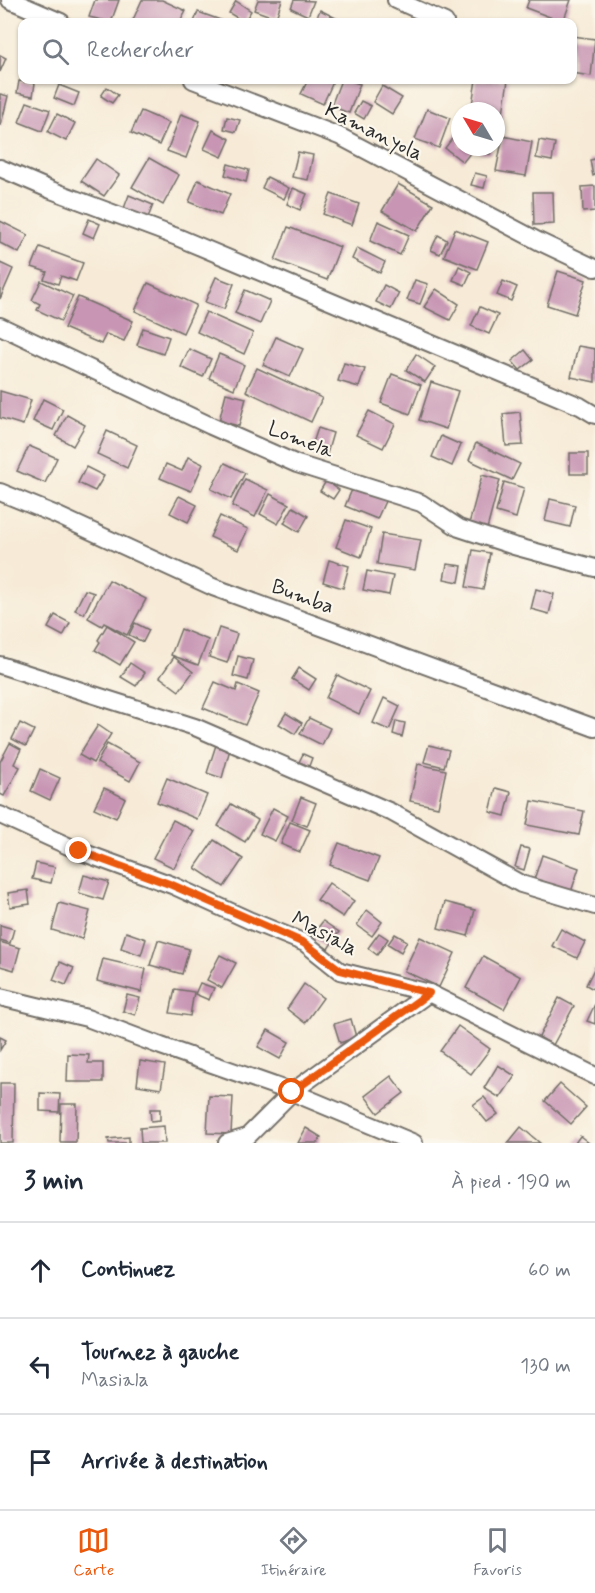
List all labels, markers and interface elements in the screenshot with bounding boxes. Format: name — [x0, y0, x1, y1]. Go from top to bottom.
search box — [18, 18, 577, 84]
icon: search — [39, 35, 72, 68]
text: Rechercher — [87, 37, 194, 65]
street label: Kamanyola — [320, 96, 427, 168]
north arrow — [451, 102, 505, 156]
street label: Lomela — [264, 415, 338, 465]
street label: Bumba — [268, 573, 338, 621]
route end — [65, 837, 91, 863]
street label: Masiala — [287, 905, 362, 963]
route start — [278, 1078, 304, 1104]
text: 3 min — [24, 1165, 84, 1199]
text: À pied · 190 m — [451, 1169, 571, 1196]
icon: ahead — [24, 1254, 57, 1287]
text: Continuez — [81, 1256, 175, 1284]
text: 60 m — [528, 1257, 571, 1284]
text: Tournez à gauche — [81, 1339, 239, 1367]
icon: left — [24, 1350, 57, 1383]
text: 130 m — [520, 1353, 571, 1380]
text: Masiala — [81, 1367, 149, 1394]
icon: arrive — [24, 1446, 57, 1479]
text: Arrivée à destination — [81, 1448, 268, 1476]
tab: Carte — [73, 1524, 114, 1581]
tab: Itinéraire — [261, 1524, 327, 1581]
tab: Favoris — [473, 1524, 522, 1581]

